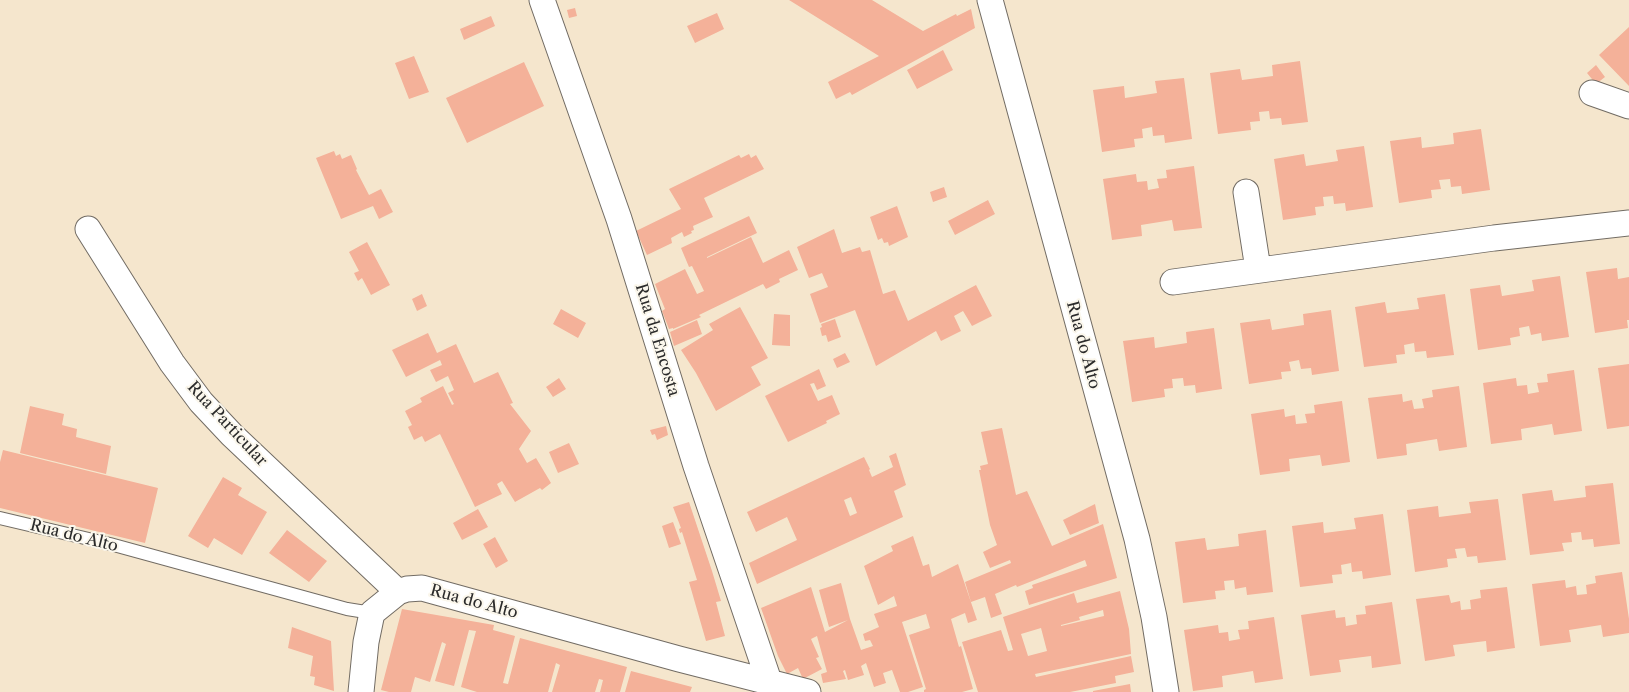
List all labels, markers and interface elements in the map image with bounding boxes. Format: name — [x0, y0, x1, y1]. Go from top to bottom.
street label: Rua da Encosta — [631, 281, 683, 399]
street label: Rua do Alto — [1062, 299, 1104, 391]
street label: Rua Particular — [183, 378, 271, 470]
street label: Rua do Alto — [28, 516, 120, 556]
street label: Rua do Alto — [428, 581, 520, 623]

